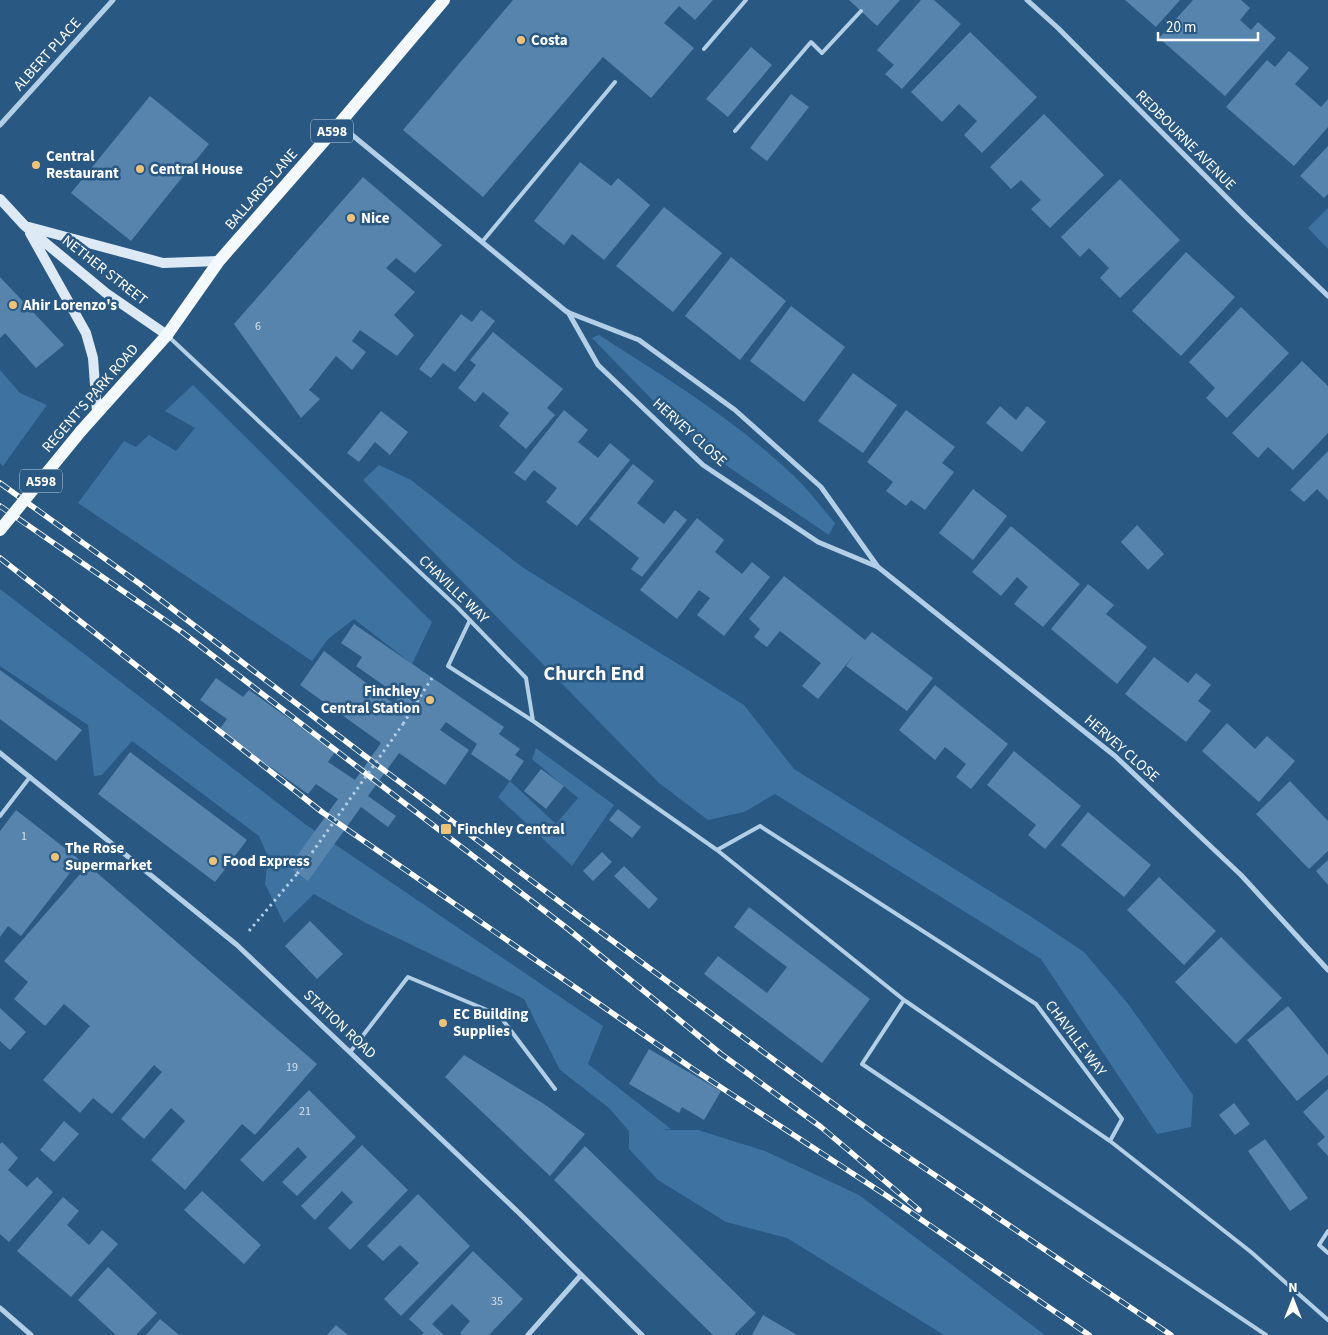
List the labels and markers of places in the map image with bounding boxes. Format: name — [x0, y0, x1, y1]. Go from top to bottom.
place label: Costa — [531, 30, 568, 51]
marker: Costa — [515, 34, 527, 46]
place label: Central Restaurant — [46, 146, 119, 184]
marker: Central Restaurant — [30, 159, 42, 171]
place label: Central House — [150, 159, 243, 180]
marker: Central House — [134, 163, 146, 175]
place label: Nice — [361, 208, 390, 229]
marker: Nice — [345, 212, 357, 224]
place label: Ahir Lorenzo's — [22, 295, 117, 316]
marker: Ahir Lorenzo's — [7, 299, 19, 311]
place label: Finchley Central Station — [321, 681, 420, 719]
marker: Finchley Central Station — [424, 694, 436, 706]
place label: Finchley Central — [457, 819, 565, 840]
marker: Finchley Central — [439, 822, 453, 836]
place label: The Rose Supermarket — [65, 838, 152, 876]
marker: The Rose Supermarket — [49, 851, 61, 863]
place label: Food Express — [223, 851, 310, 872]
marker: Food Express — [207, 855, 219, 867]
place label: EC Building Supplies — [453, 1004, 528, 1042]
marker: EC Building Supplies — [437, 1017, 449, 1029]

